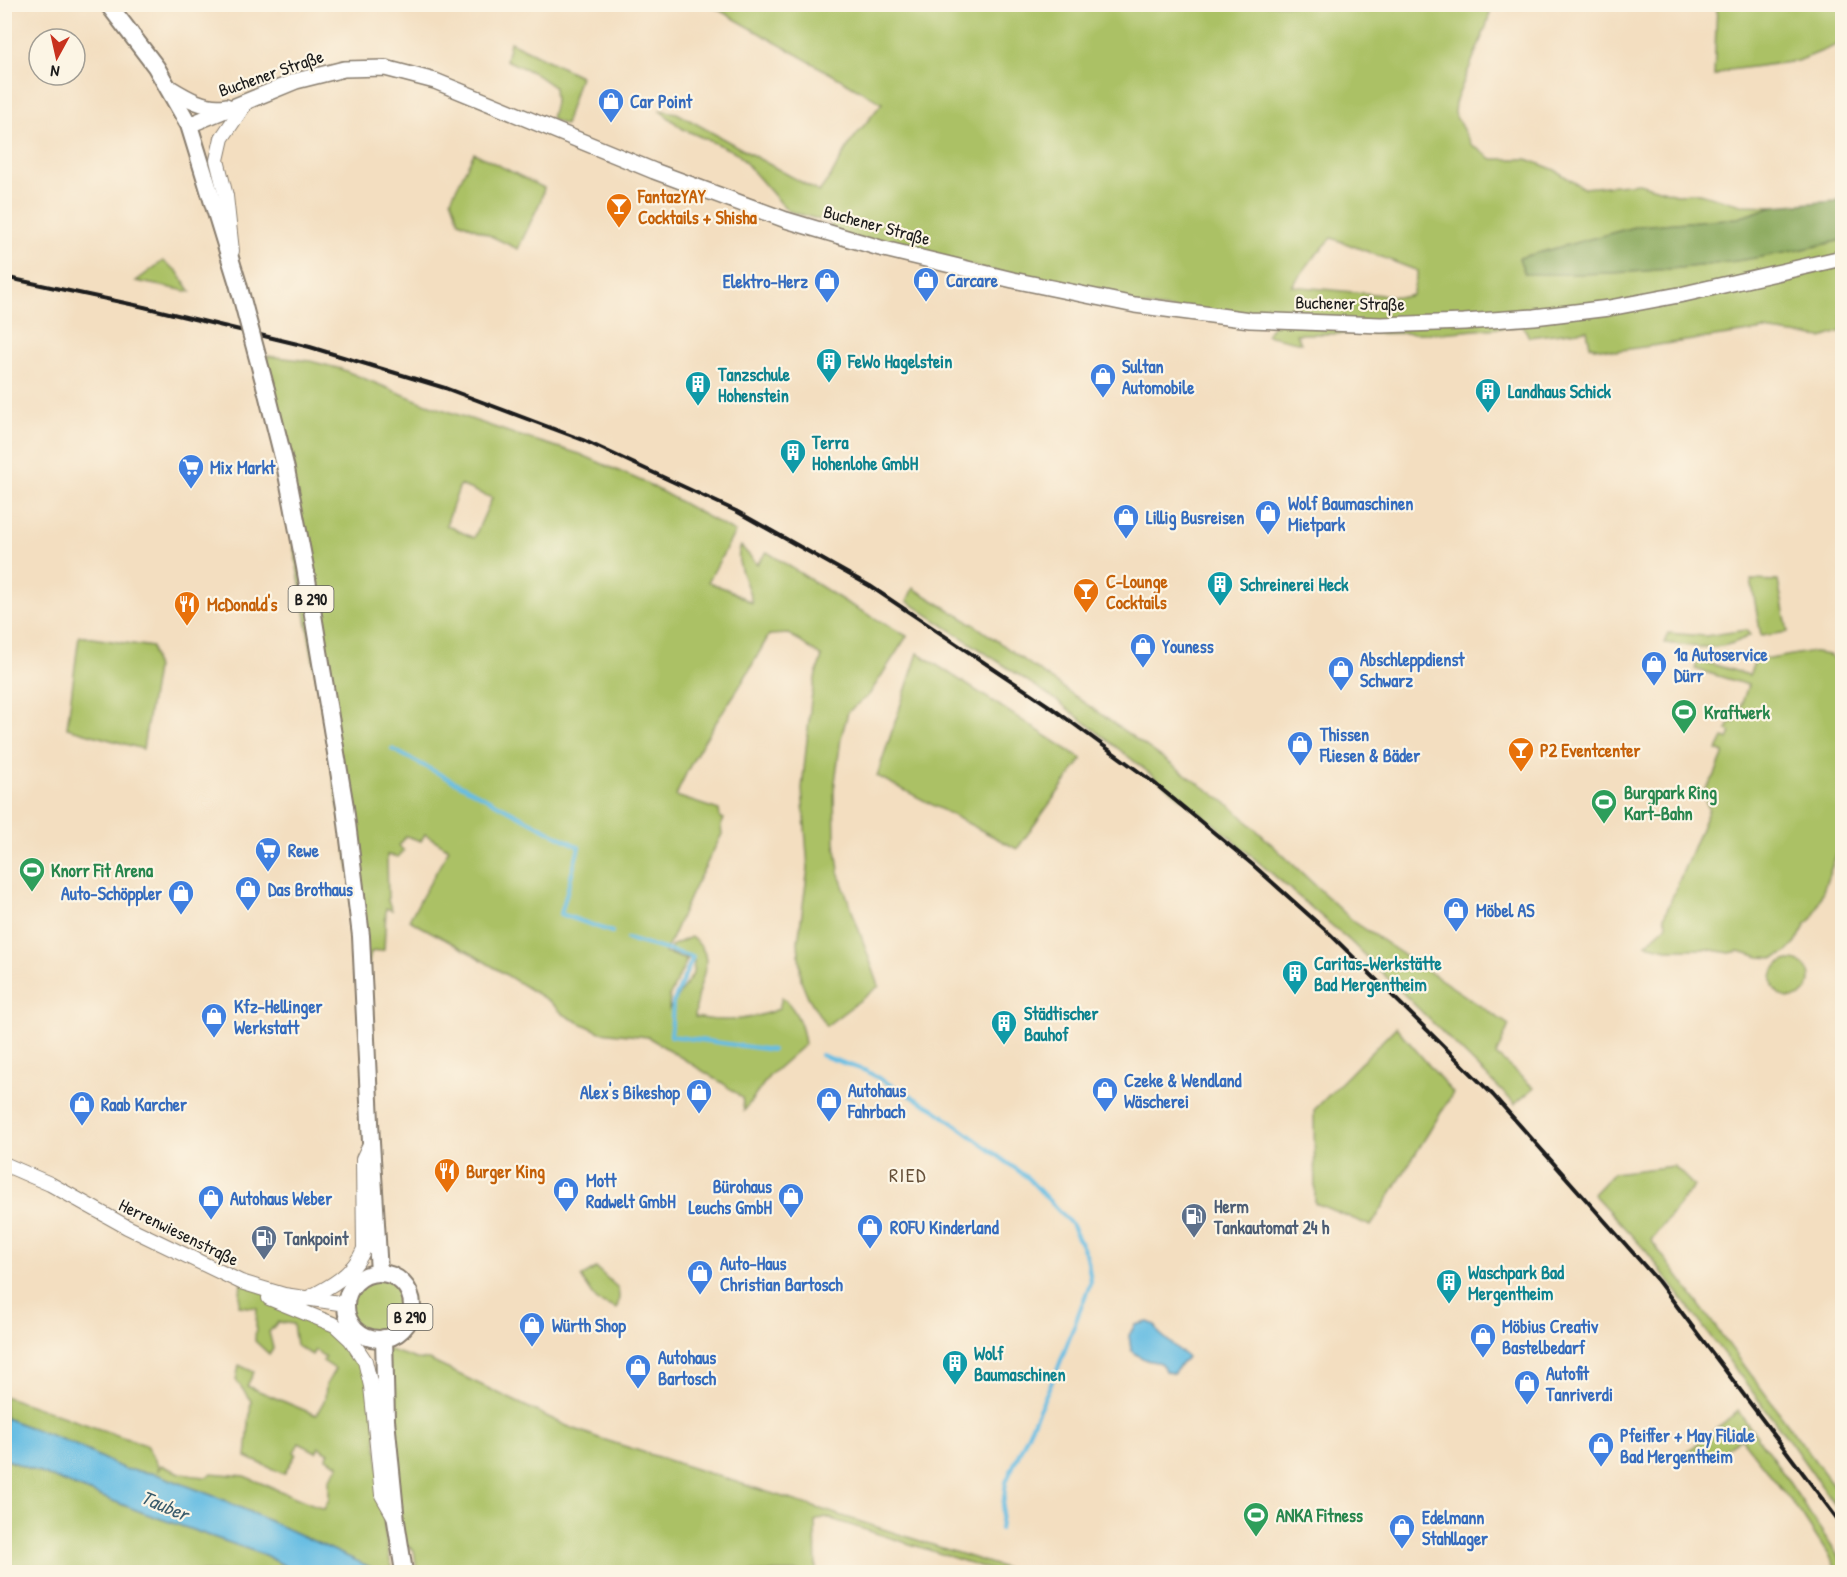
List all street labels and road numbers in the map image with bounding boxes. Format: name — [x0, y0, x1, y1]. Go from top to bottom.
street label: Buchener Straße — [215, 43, 327, 103]
street label: Buchener Straße — [821, 199, 933, 251]
street label: Buchener Straße — [1295, 290, 1405, 316]
road number: B 290 — [288, 586, 334, 612]
street label: Herrenwiesenstraße — [115, 1192, 243, 1272]
road number: B 290 — [388, 1304, 432, 1330]

